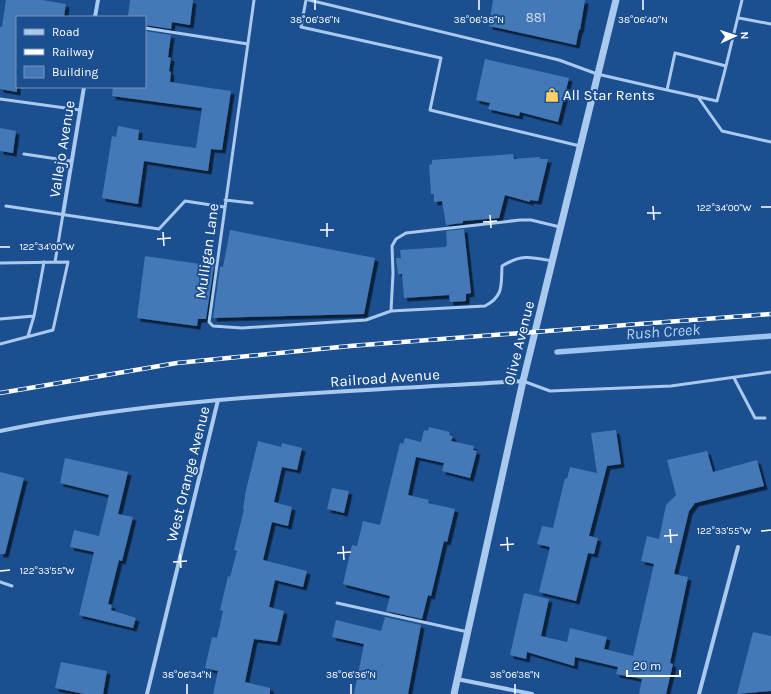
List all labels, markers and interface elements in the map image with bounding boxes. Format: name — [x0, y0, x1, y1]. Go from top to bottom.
house number: 881 — [526, 10, 546, 25]
text: 38°06'36"N — [290, 14, 340, 26]
text: 38°06'38"N — [454, 14, 504, 26]
text: 38°06'40"N — [618, 14, 668, 26]
legend — [16, 16, 146, 88]
north arrow — [715, 16, 755, 56]
text: Road — [52, 25, 80, 39]
text: N — [738, 31, 751, 40]
text: Railway — [52, 45, 94, 59]
text: Building — [52, 65, 99, 79]
place label: All Star Rents — [563, 86, 655, 104]
shop icon: All Star Rents — [544, 87, 560, 103]
street label: Vallejo Avenue — [45, 99, 79, 199]
street label: Mulligan Lane — [191, 202, 223, 300]
text: 122°34'00"W — [696, 202, 752, 214]
text: 122°34'00"W — [19, 241, 75, 253]
street label: Olive Avenue — [500, 299, 538, 387]
water label: Rush Creek — [625, 319, 702, 344]
street label: Railroad Avenue — [330, 365, 440, 391]
street label: West Orange Avenue — [162, 404, 214, 544]
text: 122°33'55"W — [697, 525, 751, 537]
text: 122°33'55"W — [20, 565, 74, 577]
scale bar — [627, 652, 680, 678]
text: 20 m — [633, 659, 661, 673]
text: 38°06'34"N — [162, 669, 212, 681]
text: 38°06'36"N — [326, 669, 376, 681]
text: 38°06'38"N — [490, 669, 540, 681]

